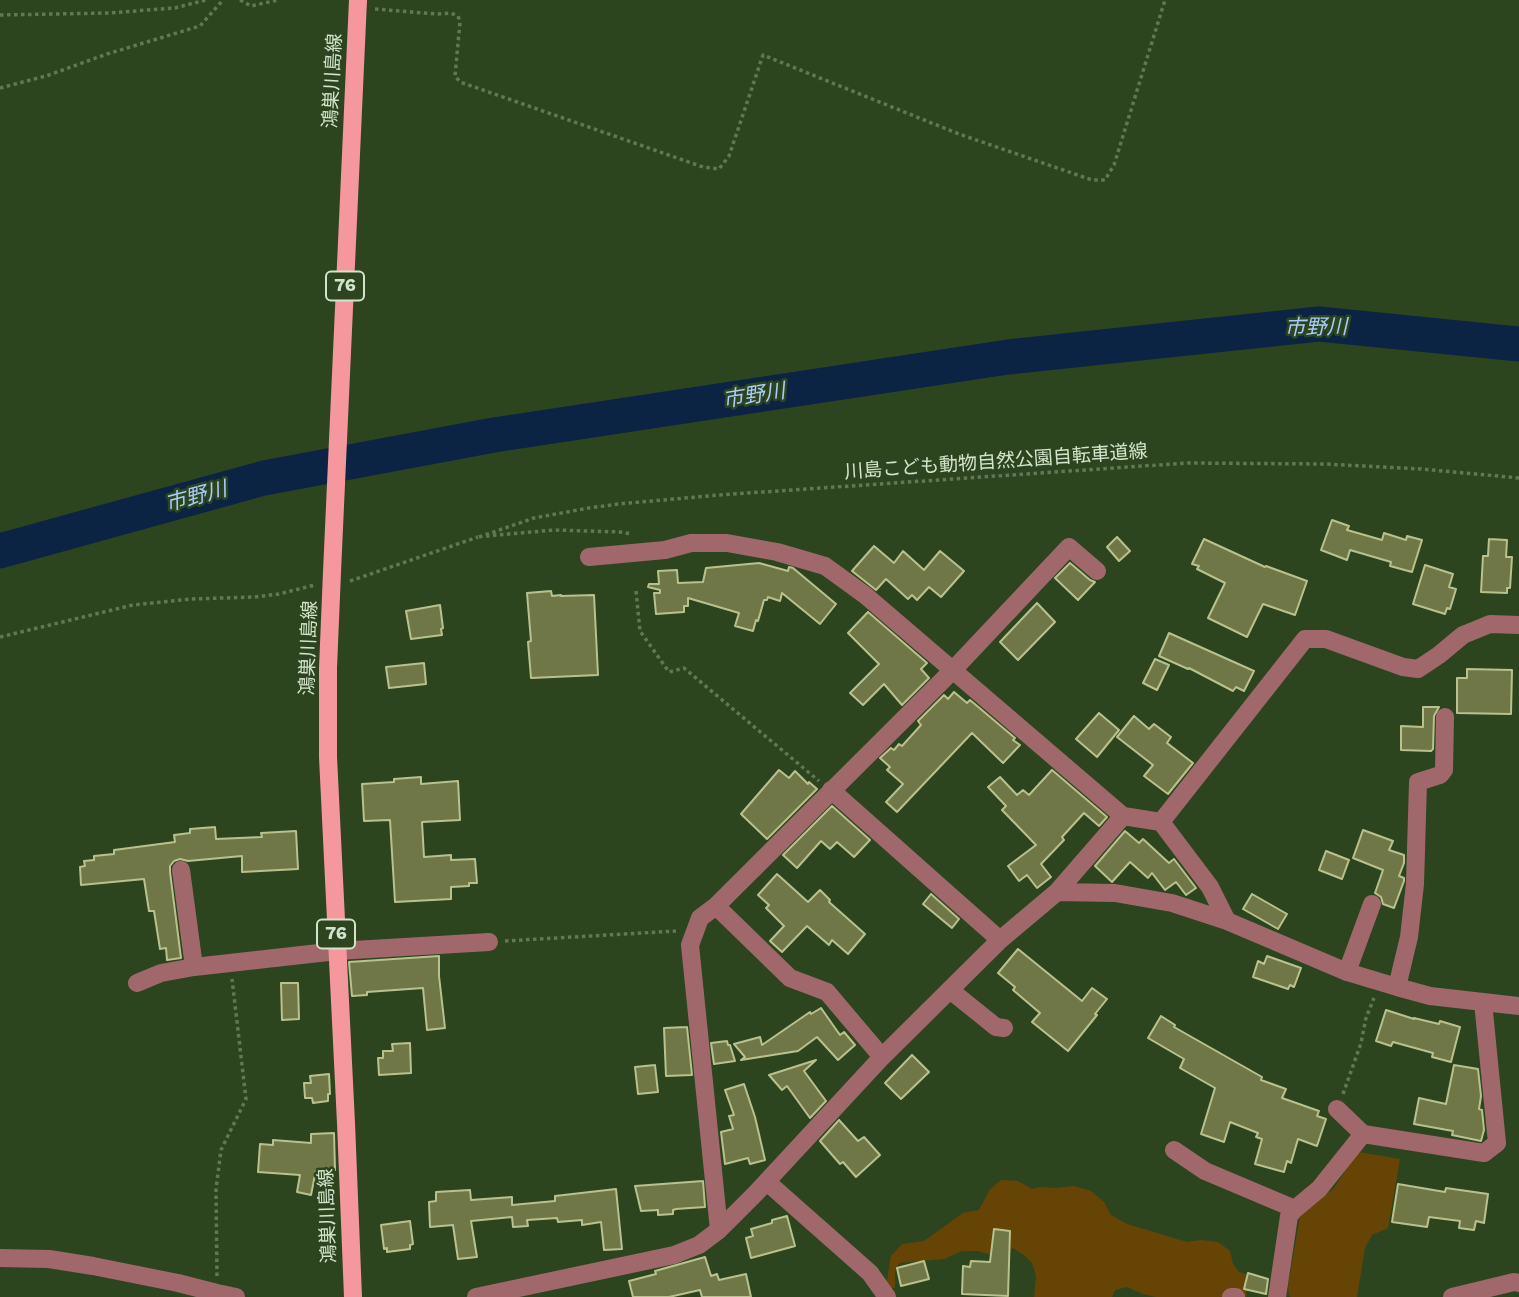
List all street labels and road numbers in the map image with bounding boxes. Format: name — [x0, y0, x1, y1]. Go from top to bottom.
street label: 鴻巣川島線 — [319, 33, 347, 129]
road number: 76 — [326, 272, 364, 300]
street label: 川島こども動物自然公園自転車道線 — [844, 440, 1148, 484]
street label: 鴻巣川島線 — [296, 600, 322, 696]
road number: 76 — [317, 919, 355, 948]
street label: 鴻巣川島線 — [315, 1168, 341, 1264]

